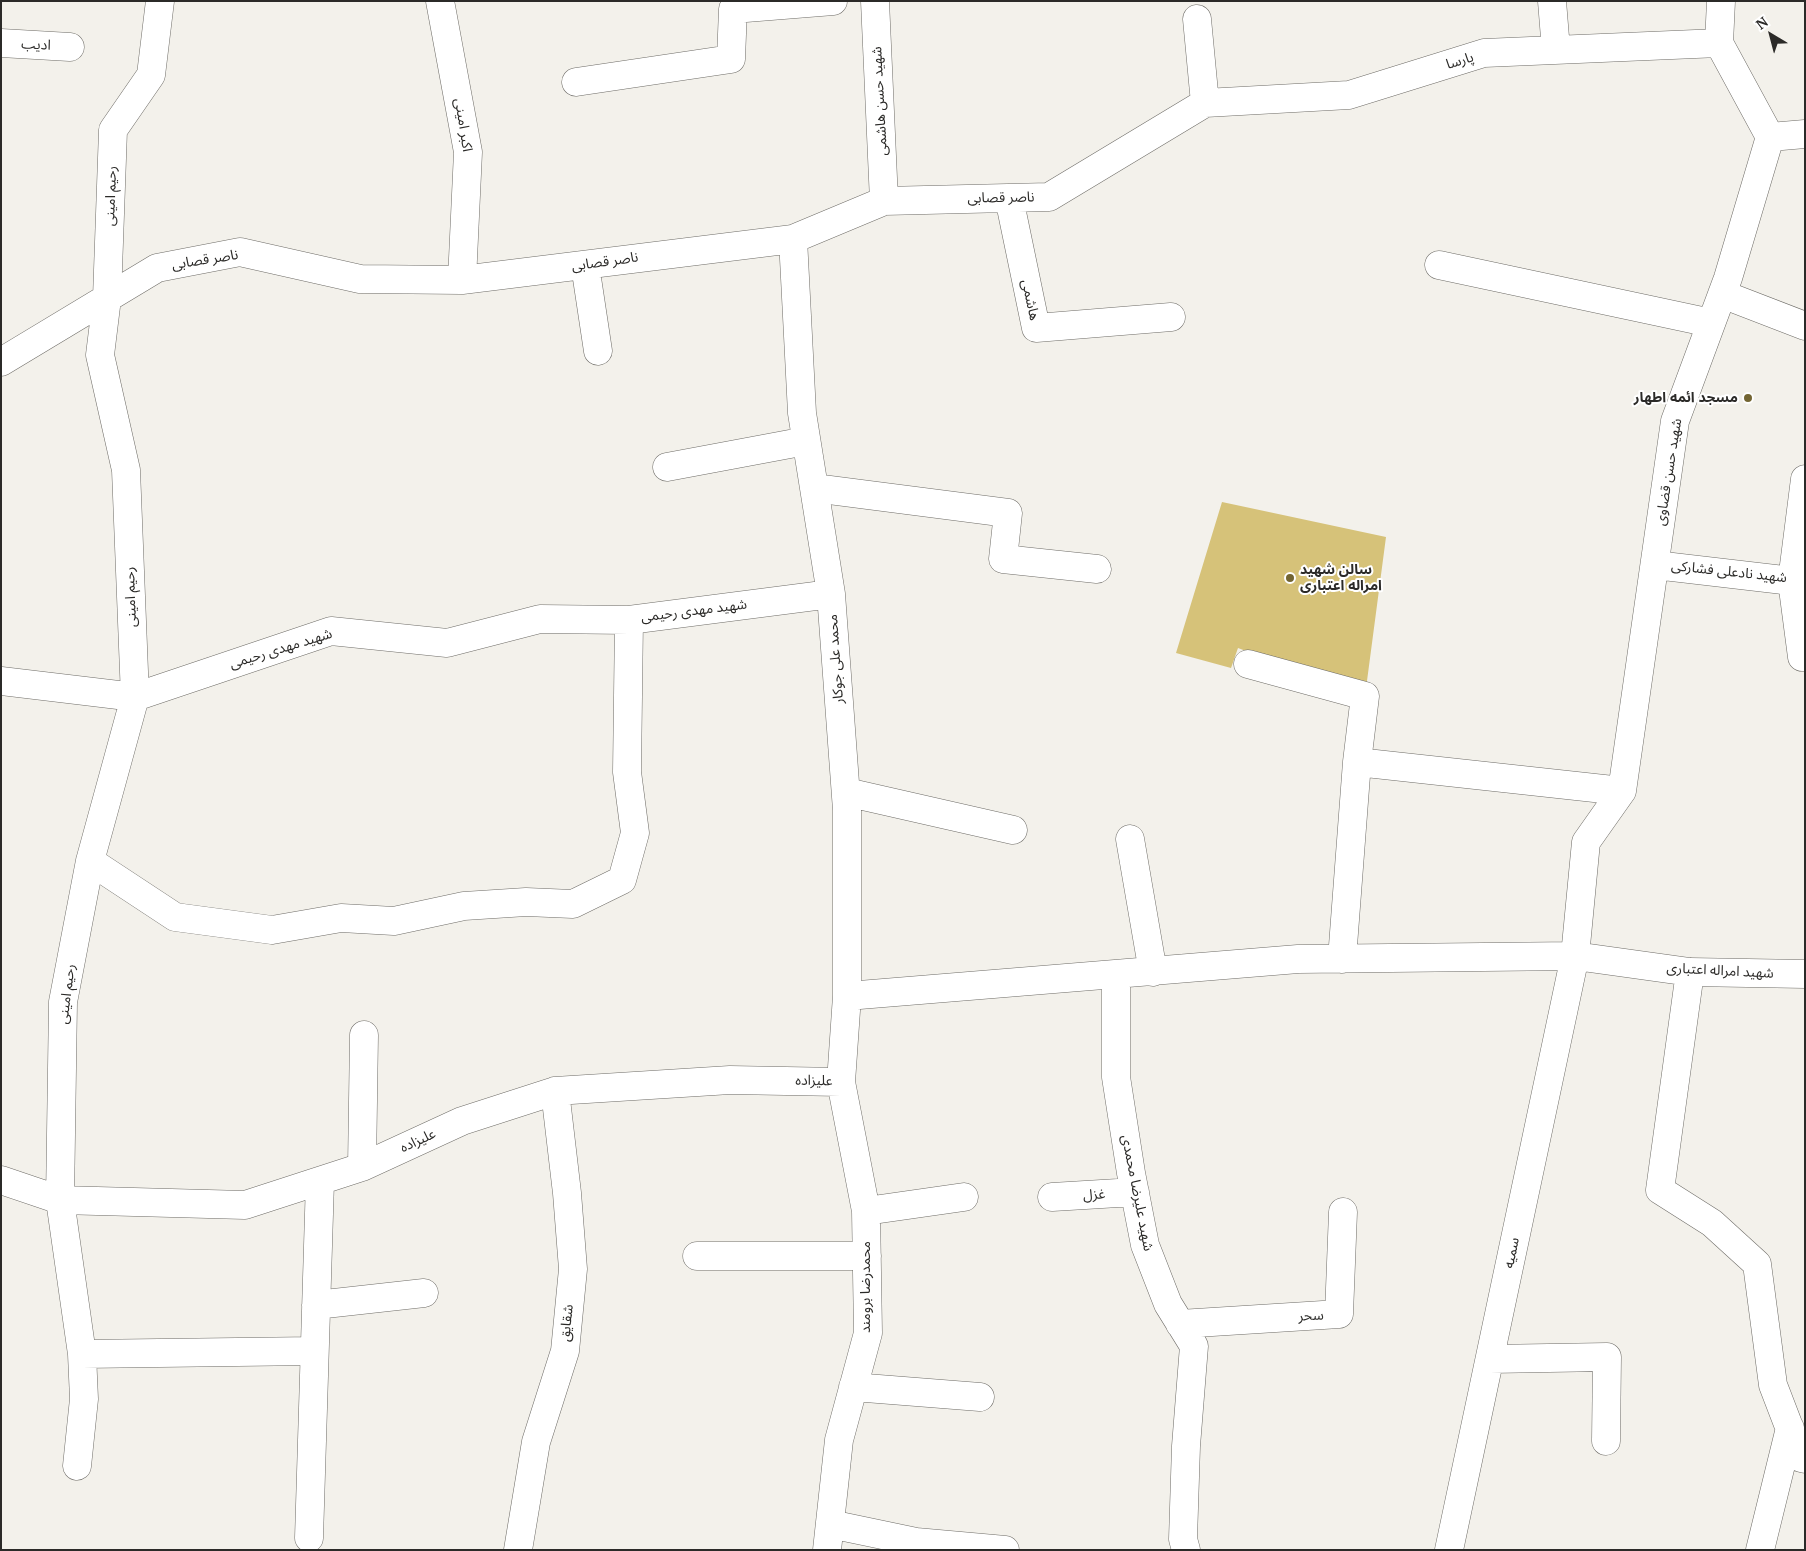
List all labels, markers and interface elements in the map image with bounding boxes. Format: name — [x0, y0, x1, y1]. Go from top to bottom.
north arrow — [1746, 10, 1796, 60]
text: N — [1752, 12, 1772, 33]
street label: ادیب — [21, 36, 51, 54]
street label: شهید حسن هاشمی — [869, 46, 891, 156]
street label: پارسا — [1444, 49, 1476, 73]
street label: اکبر امینی — [450, 97, 476, 153]
street label: رحیم امینی — [102, 166, 120, 226]
street label: ناصر قصابی — [967, 189, 1035, 207]
street label: ناصر قصابی — [171, 246, 239, 274]
street label: ناصر قصابی — [571, 249, 639, 275]
street label: هاشمی — [1017, 278, 1043, 322]
place label: مسجد ائمه اطهار — [1634, 390, 1738, 406]
marker: مسجد ائمه اطهار — [1742, 392, 1754, 404]
street label: شهید حسن قضاوی — [1652, 417, 1686, 527]
street label: شهید نادعلی فشارکی — [1670, 558, 1788, 586]
place label: سالن شهید امراله اعتباری — [1300, 562, 1382, 594]
street label: رحیم امینی — [122, 567, 140, 627]
marker: سالن شهید امراله اعتباری — [1284, 572, 1296, 584]
street label: شهید مهدی رحیمی — [640, 596, 748, 626]
street label: محمد علی جوکار — [824, 614, 848, 704]
street label: شهید مهدی رحیمی — [228, 625, 334, 673]
street label: شهید امراله اعتباری — [1666, 960, 1774, 982]
street label: رحیم امینی — [55, 963, 79, 1025]
street label: علیزاده — [795, 1072, 833, 1090]
street label: علیزاده — [398, 1125, 438, 1157]
street label: شهید علیرضا محمدی — [1117, 1133, 1157, 1253]
street label: غزل — [1082, 1186, 1106, 1204]
street label: سمیه — [1501, 1236, 1523, 1270]
street label: محمدرضا برومند — [858, 1241, 874, 1333]
street label: شقایق — [557, 1303, 577, 1343]
street label: سحر — [1298, 1307, 1324, 1325]

